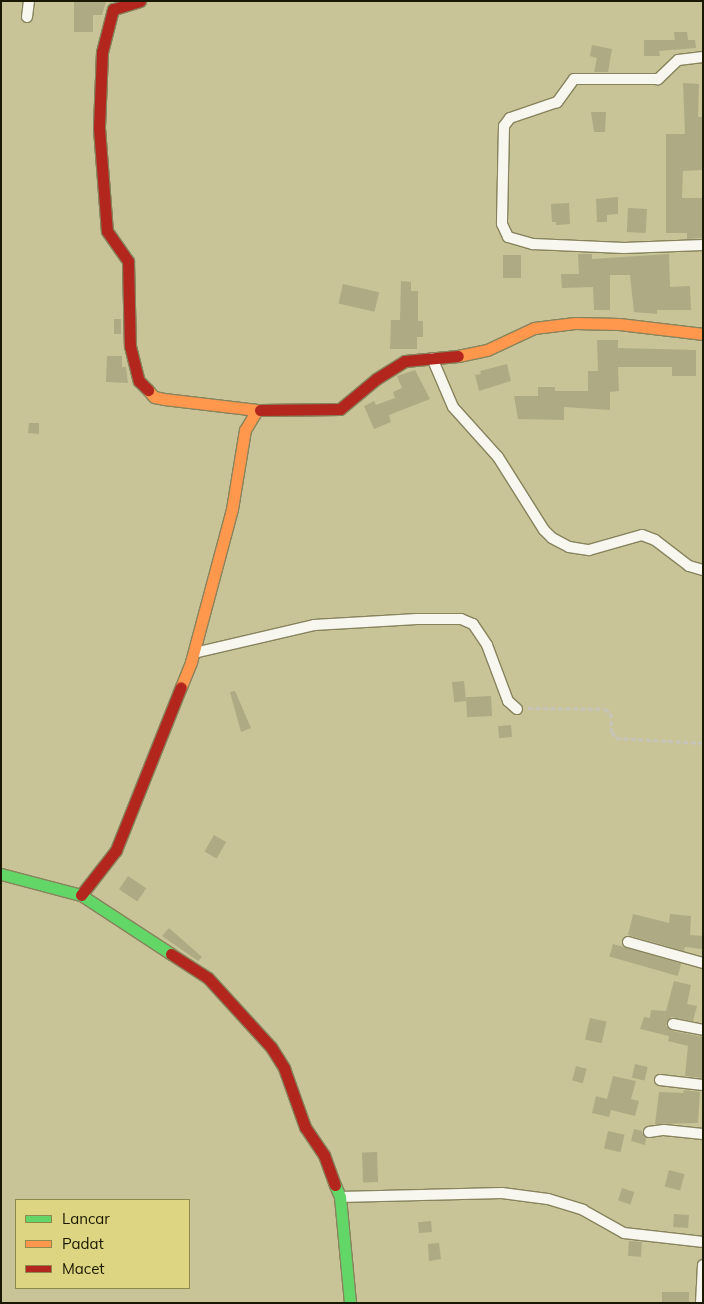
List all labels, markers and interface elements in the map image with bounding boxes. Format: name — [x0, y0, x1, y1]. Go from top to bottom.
legend — [15, 1199, 190, 1289]
text: Lancar — [62, 1209, 110, 1228]
text: Padat — [62, 1234, 104, 1253]
text: Macet — [62, 1259, 105, 1278]

